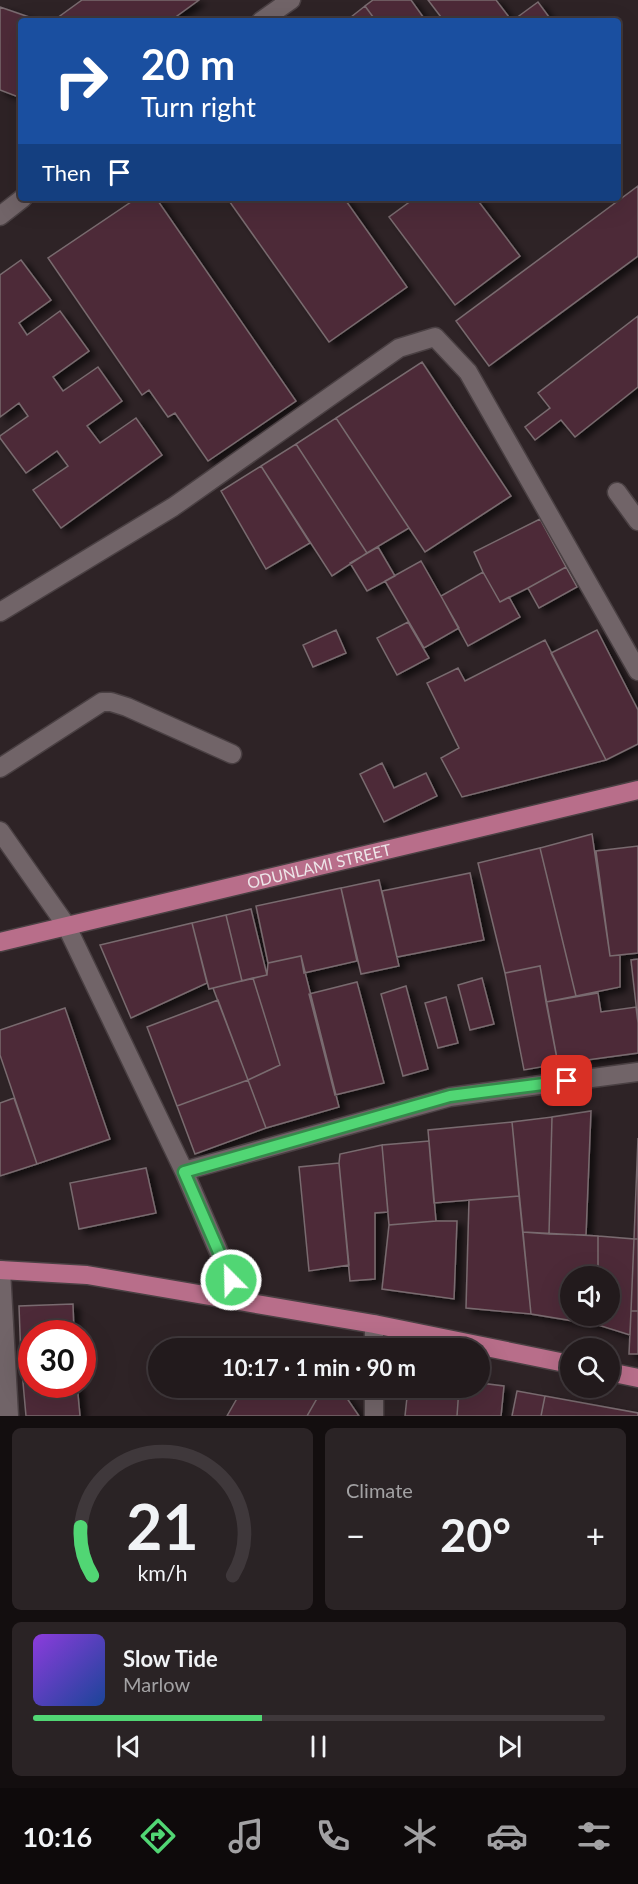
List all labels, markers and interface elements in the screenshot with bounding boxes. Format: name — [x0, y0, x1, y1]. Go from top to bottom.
text: 20 m — [141, 39, 235, 89]
icon: right — [42, 42, 120, 120]
text: Turn right — [141, 90, 256, 123]
icon: arrive — [103, 156, 136, 189]
text: Then — [42, 159, 91, 186]
street label: ODUNLAMI STREET — [245, 839, 393, 892]
pin — [541, 1055, 592, 1106]
icon: arrive — [550, 1064, 583, 1097]
position arrow — [199, 1248, 263, 1312]
map controls — [560, 1266, 620, 1398]
button: sound — [560, 1266, 620, 1326]
speed limit sign: 30 — [18, 1320, 96, 1398]
button: search — [560, 1338, 620, 1398]
text: 10:17 · 1 min · 90 m — [222, 1354, 416, 1381]
text: Climate — [346, 1478, 413, 1502]
text: 21 — [126, 1488, 199, 1563]
text: 20° — [440, 1508, 511, 1562]
text: − — [346, 1515, 365, 1555]
text: + — [586, 1515, 605, 1555]
text: km/h — [137, 1560, 188, 1586]
text: Slow Tide — [123, 1645, 218, 1672]
text: Marlow — [123, 1672, 190, 1696]
icon: previous — [112, 1730, 145, 1763]
icon: pause — [302, 1730, 335, 1763]
icon: next — [493, 1730, 526, 1763]
icon: directions — [137, 1815, 179, 1857]
icon: music — [225, 1815, 267, 1857]
icon: phone — [312, 1815, 354, 1857]
icon: climate — [399, 1815, 441, 1857]
icon: car — [486, 1815, 528, 1857]
icon: filters — [573, 1815, 615, 1857]
text: 10:16 — [23, 1820, 92, 1853]

